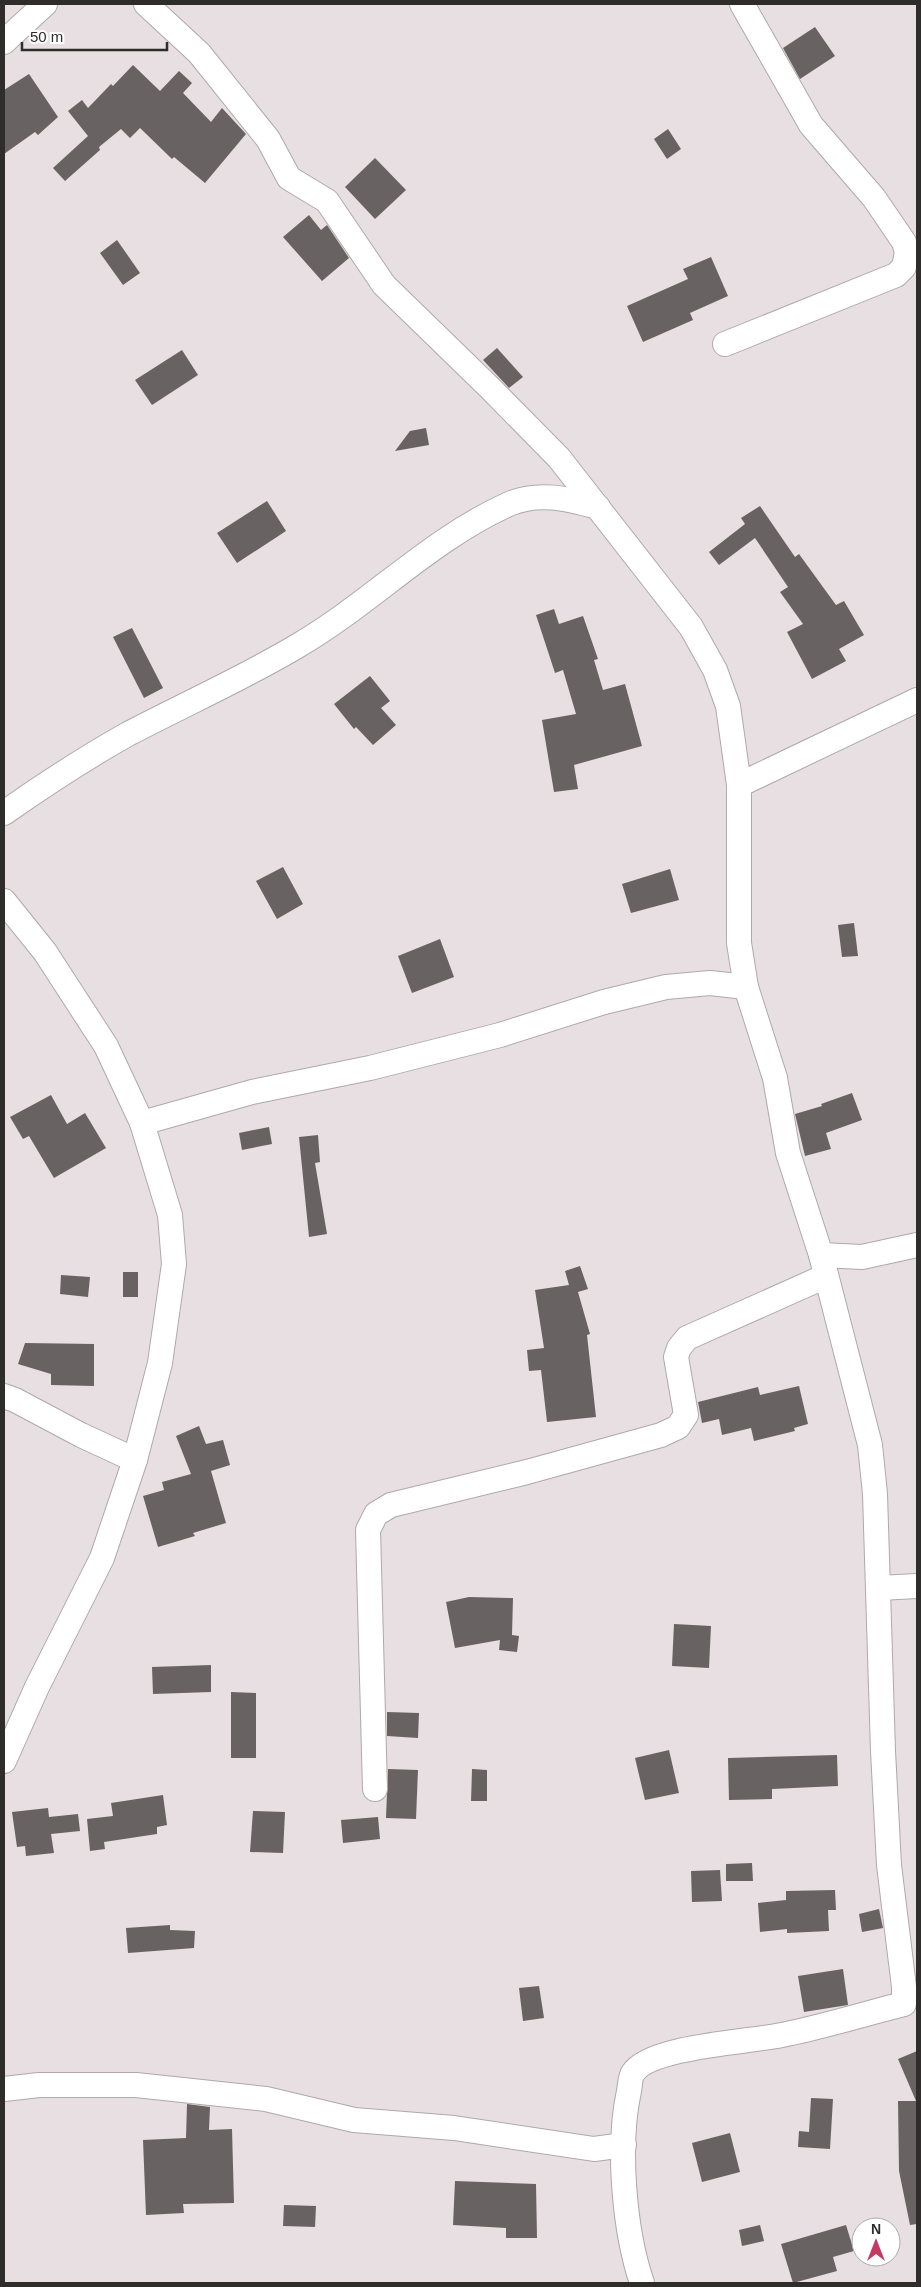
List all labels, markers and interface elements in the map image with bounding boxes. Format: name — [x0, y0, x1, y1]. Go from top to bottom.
scale bar — [22, 20, 168, 52]
text: 50 m — [30, 28, 63, 45]
north arrow — [851, 2217, 901, 2267]
text: N — [871, 2221, 881, 2237]

